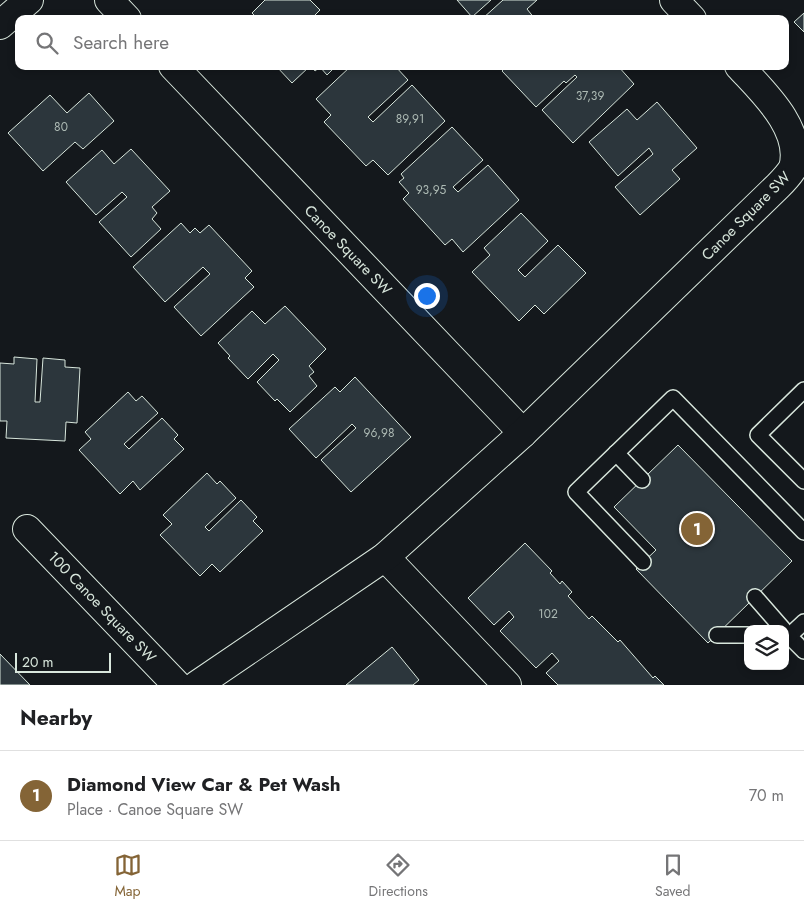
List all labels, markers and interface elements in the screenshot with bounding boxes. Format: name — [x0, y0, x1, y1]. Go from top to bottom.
search box — [15, 15, 789, 70]
icon: search — [33, 29, 61, 57]
text: Search here — [73, 29, 169, 56]
house number: 37,39 — [576, 87, 604, 105]
house number: 89,91 — [396, 110, 424, 128]
house number: 80 — [54, 118, 68, 136]
street label: Canoe Square SW — [697, 166, 796, 265]
house number: 93,95 — [416, 181, 447, 199]
street label: Canoe Square SW — [299, 200, 397, 300]
your location — [414, 283, 440, 309]
house number: 96,98 — [364, 424, 394, 442]
pin: 1 — [681, 510, 713, 548]
street label: 100 Canoe Square SW — [43, 546, 161, 668]
house number: 102 — [538, 605, 558, 623]
map controls — [744, 625, 789, 670]
button: layers — [744, 625, 789, 670]
scale bar — [15, 650, 111, 673]
text: 20 m — [22, 652, 54, 672]
text: Nearby — [20, 703, 92, 733]
text: Diamond View Car & Pet Wash — [67, 771, 341, 798]
text: 1 — [32, 784, 40, 807]
text: 70 m — [749, 784, 784, 807]
text: Place · Canoe Square SW — [67, 798, 243, 821]
tab: Map — [114, 851, 142, 901]
tab: Directions — [369, 851, 428, 901]
tab: Saved — [655, 851, 690, 901]

